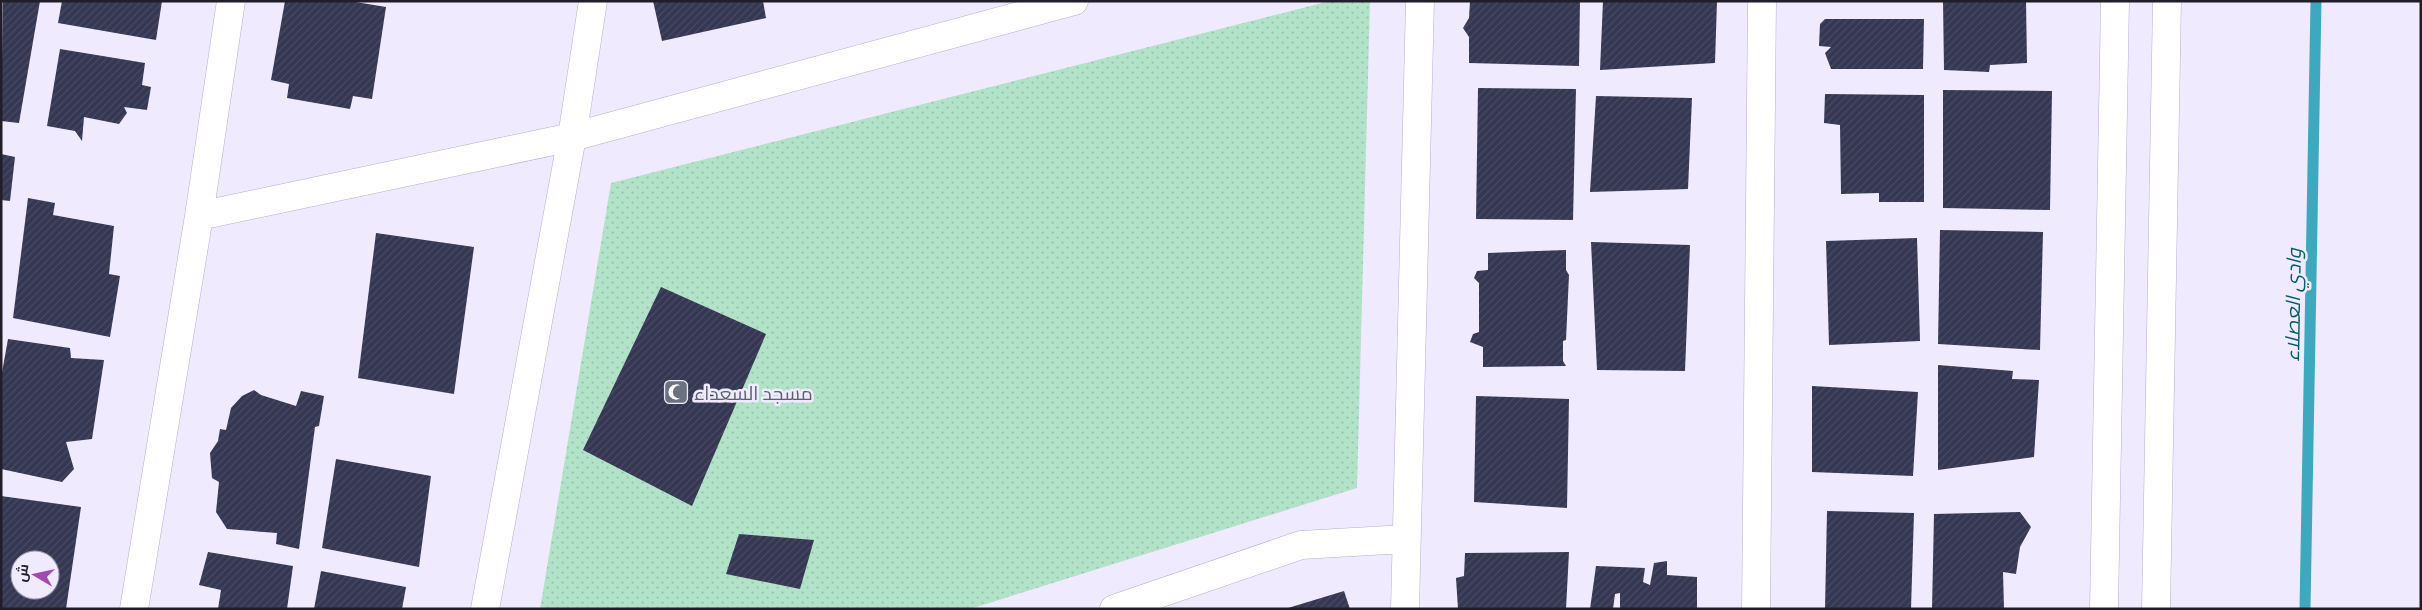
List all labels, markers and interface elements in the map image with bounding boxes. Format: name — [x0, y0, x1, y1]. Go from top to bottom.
water label: وادي العصلاء — [2279, 247, 2310, 362]
mosque icon: مسجد السعداء — [663, 379, 689, 405]
place label: مسجد السعداء — [694, 381, 813, 404]
north arrow — [10, 550, 60, 600]
text: ش — [12, 563, 32, 583]

